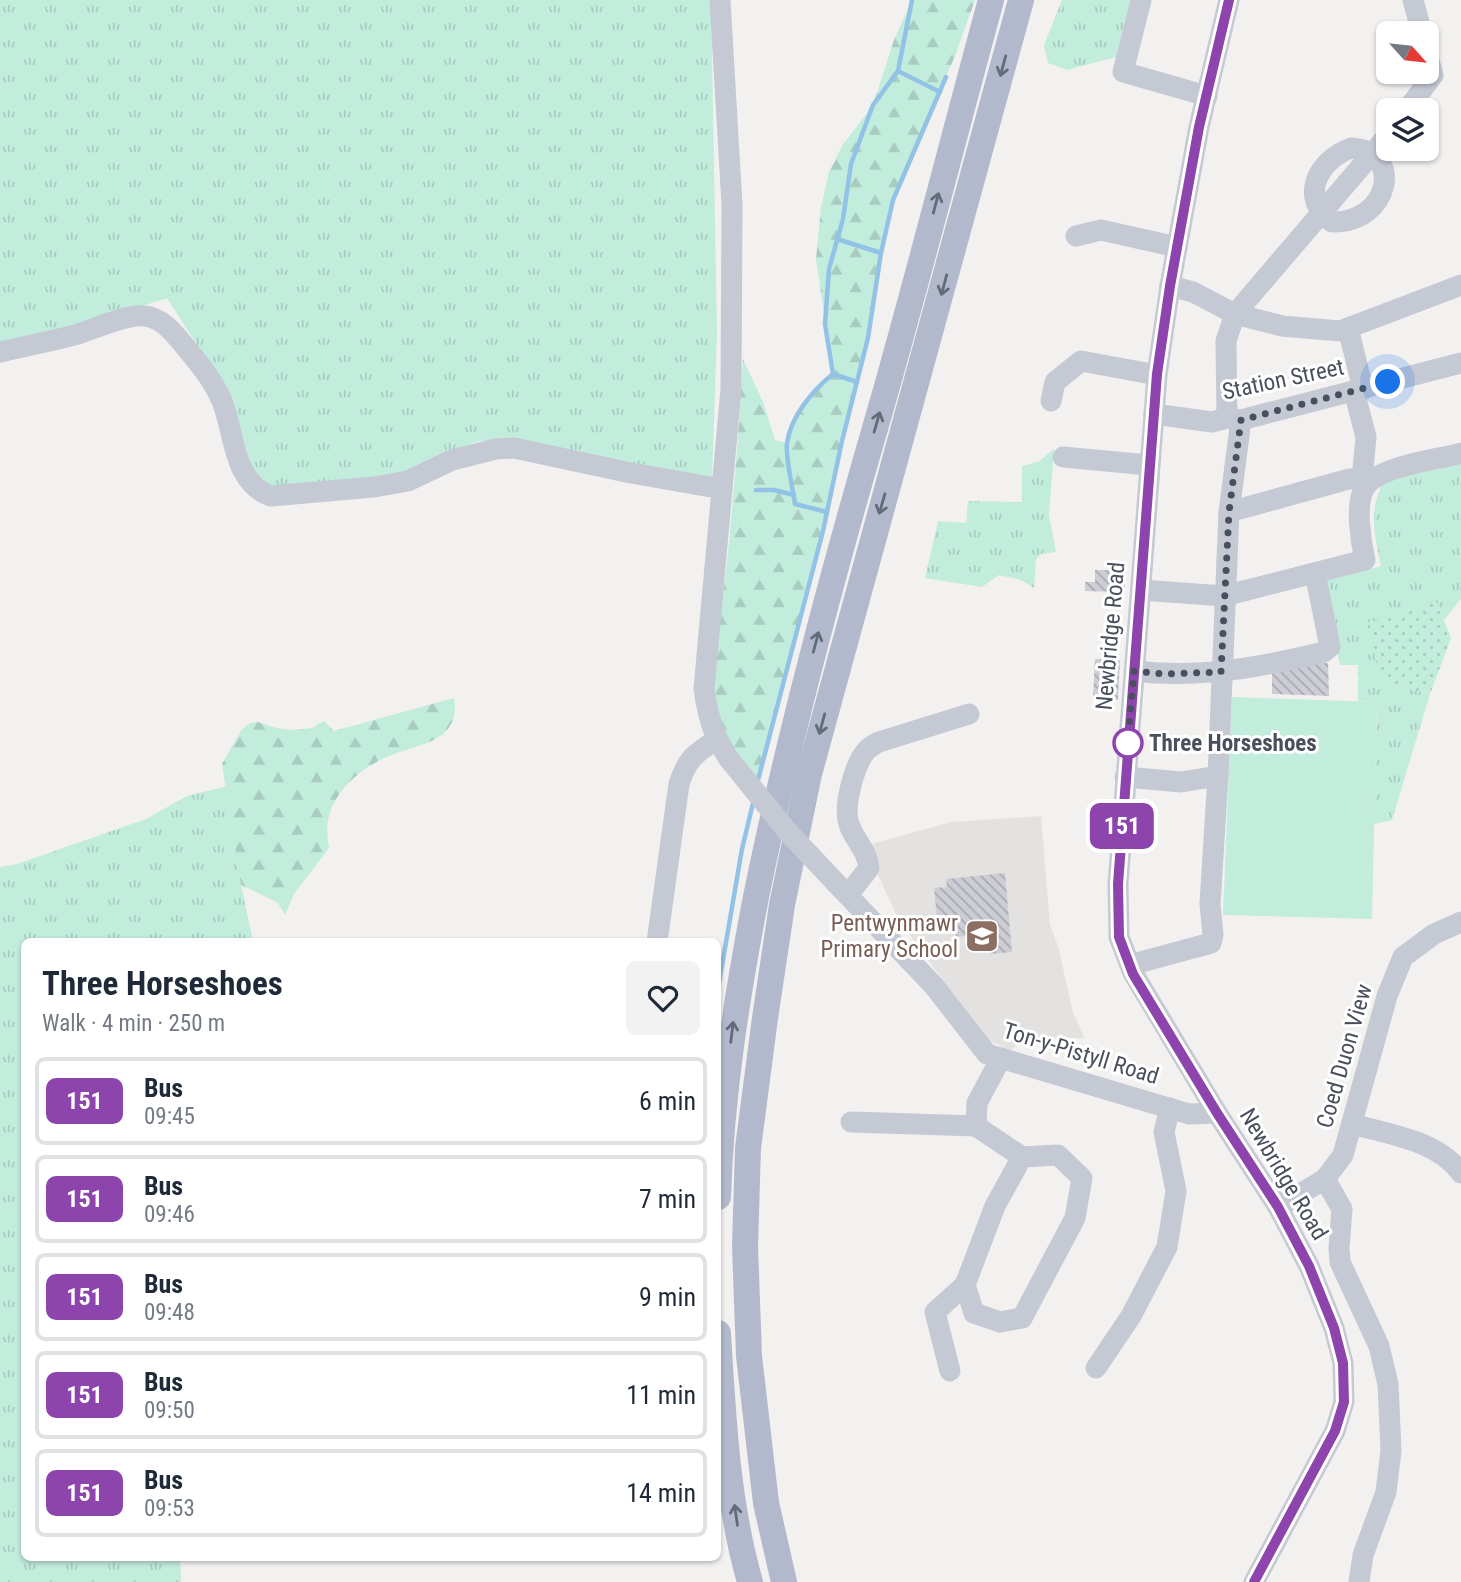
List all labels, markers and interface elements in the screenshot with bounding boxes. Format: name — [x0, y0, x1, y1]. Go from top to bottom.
north arrow — [1376, 21, 1438, 84]
map controls — [1376, 21, 1439, 161]
one-way arrow — [996, 54, 1009, 77]
button: layers — [1376, 98, 1439, 161]
one-way arrow — [930, 192, 943, 215]
one-way arrow — [936, 274, 949, 296]
street label: Station Street — [1220, 353, 1346, 406]
your location — [1370, 364, 1405, 399]
one-way arrow — [871, 412, 884, 434]
one-way arrow — [875, 493, 888, 515]
street label: Newbridge Road — [1091, 561, 1130, 711]
one-way arrow — [810, 631, 823, 653]
one-way arrow — [815, 712, 828, 735]
marker: Three Horseshoes — [1113, 728, 1143, 758]
place label: Three Horseshoes — [1149, 730, 1317, 757]
line badge: 151 — [1082, 803, 1162, 849]
text: 151 — [1104, 812, 1140, 840]
place label: Pentwynmawr Primary School — [821, 910, 958, 963]
school or university icon: Pentwynmawr Primary School — [963, 917, 1001, 955]
button: heart — [626, 961, 700, 1035]
text: Three Horseshoes — [42, 964, 283, 1003]
street label: Coed Duon View — [1311, 981, 1378, 1131]
text: Walk · 4 min · 250 m — [42, 1010, 225, 1037]
street label: Ton-y-Pistyll Road — [1000, 1017, 1162, 1090]
one-way arrow — [726, 1021, 739, 1043]
text: Bus — [144, 1073, 183, 1103]
text: 6 min — [639, 1086, 696, 1116]
text: 151 — [66, 1087, 103, 1115]
text: 09:45 — [144, 1103, 195, 1130]
street label: Newbridge Road — [1234, 1104, 1333, 1245]
text: Bus — [144, 1171, 183, 1201]
text: 7 min — [639, 1184, 696, 1214]
text: 151 — [66, 1185, 103, 1213]
text: 09:46 — [144, 1201, 195, 1228]
text: Bus — [144, 1269, 183, 1299]
text: 9 min — [639, 1282, 696, 1312]
text: 151 — [66, 1283, 103, 1311]
text: 09:48 — [144, 1299, 195, 1326]
text: Bus — [144, 1367, 183, 1397]
text: 11 min — [626, 1380, 696, 1410]
text: 151 — [66, 1381, 103, 1409]
text: 09:50 — [144, 1397, 195, 1424]
text: Bus — [144, 1465, 183, 1495]
text: 14 min — [626, 1478, 696, 1508]
text: 151 — [66, 1479, 103, 1507]
text: 09:53 — [144, 1495, 195, 1522]
one-way arrow — [729, 1504, 742, 1527]

